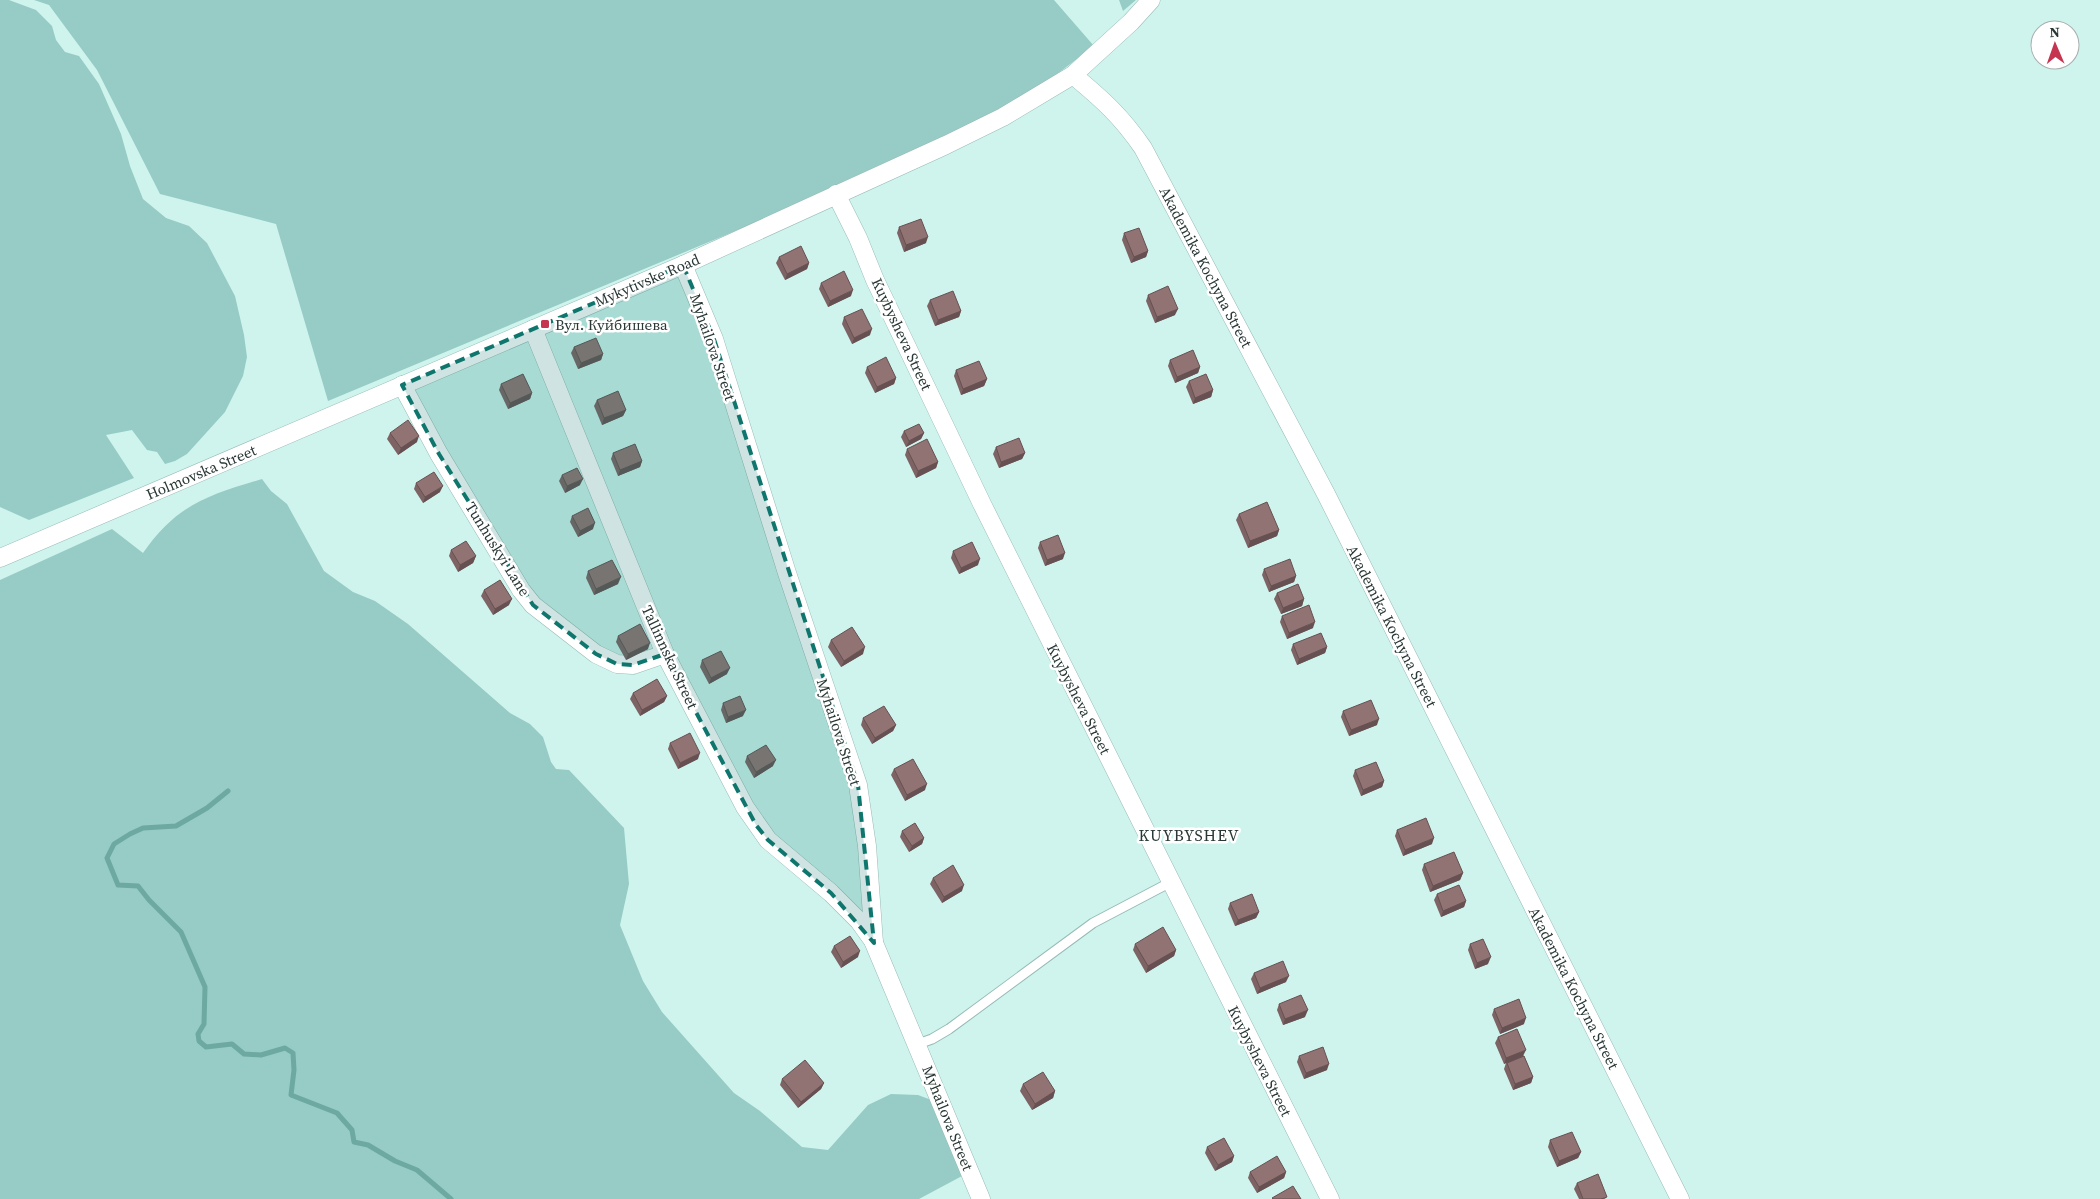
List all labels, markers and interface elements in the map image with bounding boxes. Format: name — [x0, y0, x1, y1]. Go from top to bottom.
north arrow — [2030, 20, 2080, 70]
text: N — [2049, 22, 2060, 42]
street label: Akademika Kochyna Street — [1155, 183, 1257, 351]
street label: Mykytivske Road — [591, 248, 703, 312]
street label: Kuybysheva Street — [867, 274, 937, 394]
street label: Myhailova Street — [685, 291, 741, 403]
place label: Вул. Куйбишева — [555, 314, 668, 335]
marker: Вул. Куйбишева — [539, 318, 551, 330]
street label: Holmovska Street — [143, 439, 259, 505]
street label: Tunhuskyi Lane — [461, 498, 536, 601]
street label: Akademika Kochyna Street — [1342, 541, 1442, 711]
street label: Tallinnska Street — [637, 602, 703, 712]
street label: Kuybysheva Street — [1042, 640, 1116, 758]
street label: Myhailova Street — [812, 676, 866, 788]
district label: KUYBYSHEV — [1139, 824, 1239, 846]
street label: Akademika Kochyna Street — [1524, 903, 1624, 1073]
street label: Kuybysheva Street — [1223, 1002, 1297, 1120]
street label: Myhailova Street — [917, 1062, 979, 1174]

